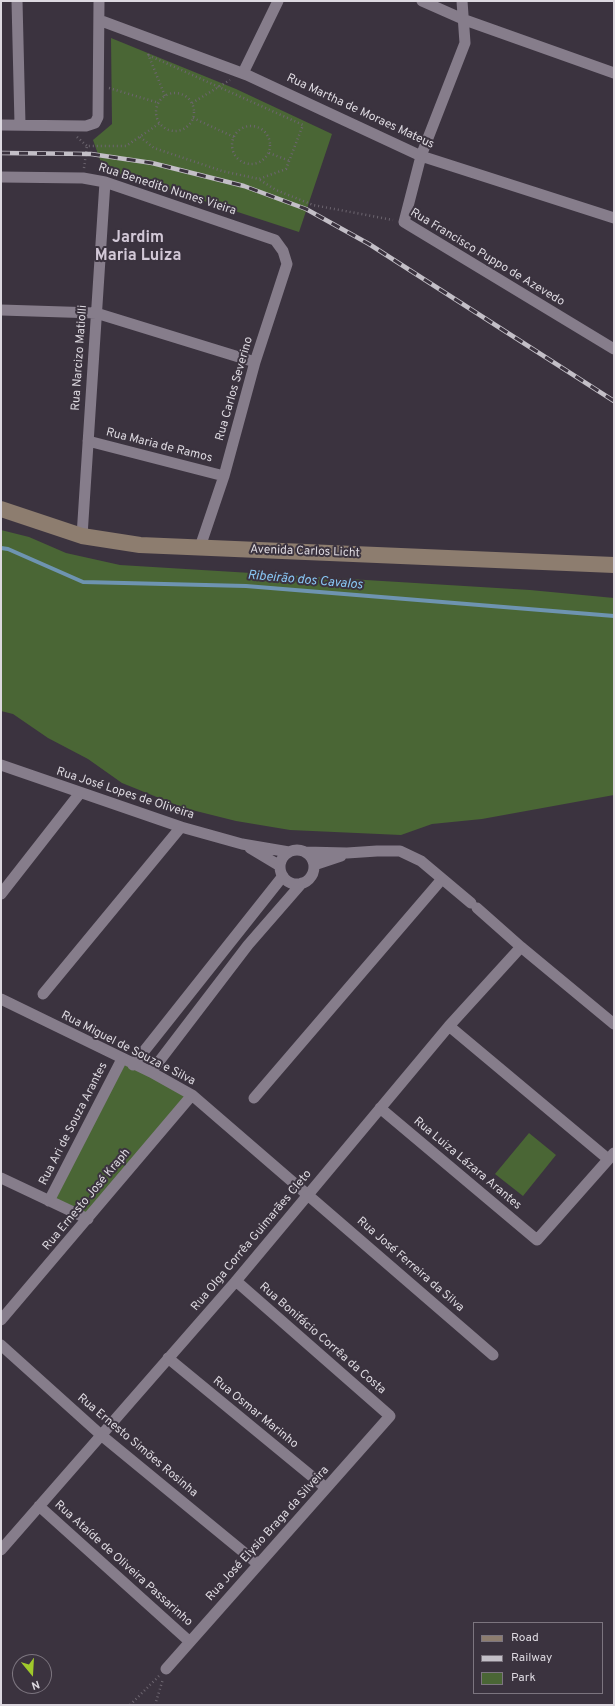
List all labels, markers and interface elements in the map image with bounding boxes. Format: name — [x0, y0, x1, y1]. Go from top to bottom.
street label: Rua Martha de Moraes Mateus — [284, 71, 436, 153]
street label: Rua Benedito Nunes Vieira — [96, 161, 238, 219]
street label: Rua Francisco Puppo de Azevedo — [407, 206, 567, 310]
district label: Jardim Maria Luiza — [95, 229, 181, 267]
street label: Rua Narcizo Matiolli — [69, 305, 91, 411]
street label: Rua Carlos Severino — [213, 335, 257, 443]
street label: Rua Maria de Ramos — [104, 426, 214, 466]
street label: Avenida Carlos Licht — [250, 543, 360, 561]
water label: Ribeirão dos Cavalos — [247, 568, 363, 594]
street label: Rua José Lopes de Oliveira — [54, 765, 196, 823]
street label: Rua Miguel de Souza e Silva — [58, 1009, 198, 1089]
street label: Rua Ari de Souza Arantes — [37, 1060, 111, 1188]
street label: Rua Luiza Lázara Arantes — [410, 1115, 524, 1213]
street label: Rua Ernesto José Kraph — [40, 1146, 134, 1254]
street label: Rua Olga Corrêa Guimarães Cleto — [189, 1168, 315, 1314]
street label: Rua José Ferreira da Silva — [353, 1214, 467, 1316]
street label: Rua Bonifácio Corrêa da Costa — [256, 1280, 388, 1398]
street label: Rua Osmar Marinho — [209, 1374, 301, 1452]
street label: Rua Ernesto Simões Rosinha — [74, 1391, 200, 1501]
street label: Rua José Elysio Braga da Silveira — [204, 1464, 332, 1604]
street label: Rua Ataíde de Oliveira Passarinho — [51, 1498, 195, 1630]
legend — [473, 1622, 603, 1694]
text: Road — [511, 1630, 539, 1646]
text: Railway — [511, 1650, 552, 1666]
north arrow — [12, 1654, 52, 1694]
text: Park — [511, 1670, 536, 1686]
text: N — [29, 1677, 41, 1692]

